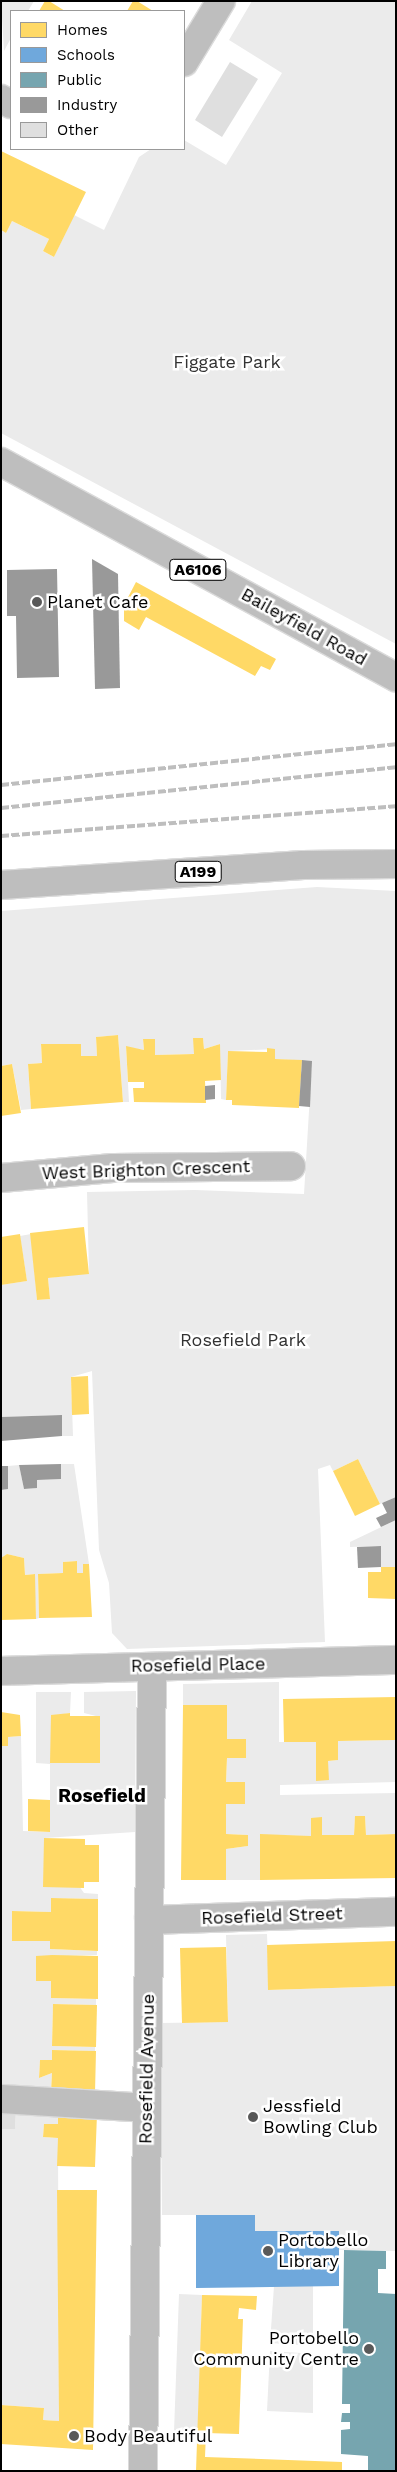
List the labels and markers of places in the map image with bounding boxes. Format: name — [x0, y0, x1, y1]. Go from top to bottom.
place label: Planet Cafe — [47, 591, 148, 613]
marker: Planet Cafe — [31, 596, 43, 608]
place label: Jessfield Bowling Club — [263, 2096, 378, 2138]
marker: Jessfield Bowling Club — [247, 2111, 259, 2123]
place label: Portobello Library — [278, 2230, 368, 2272]
marker: Portobello Library — [262, 2245, 274, 2257]
place label: Portobello Community Centre — [193, 2328, 359, 2370]
marker: Portobello Community Centre — [363, 2343, 375, 2355]
place label: Body Beautiful — [84, 2425, 213, 2447]
marker: Body Beautiful — [68, 2430, 80, 2442]

